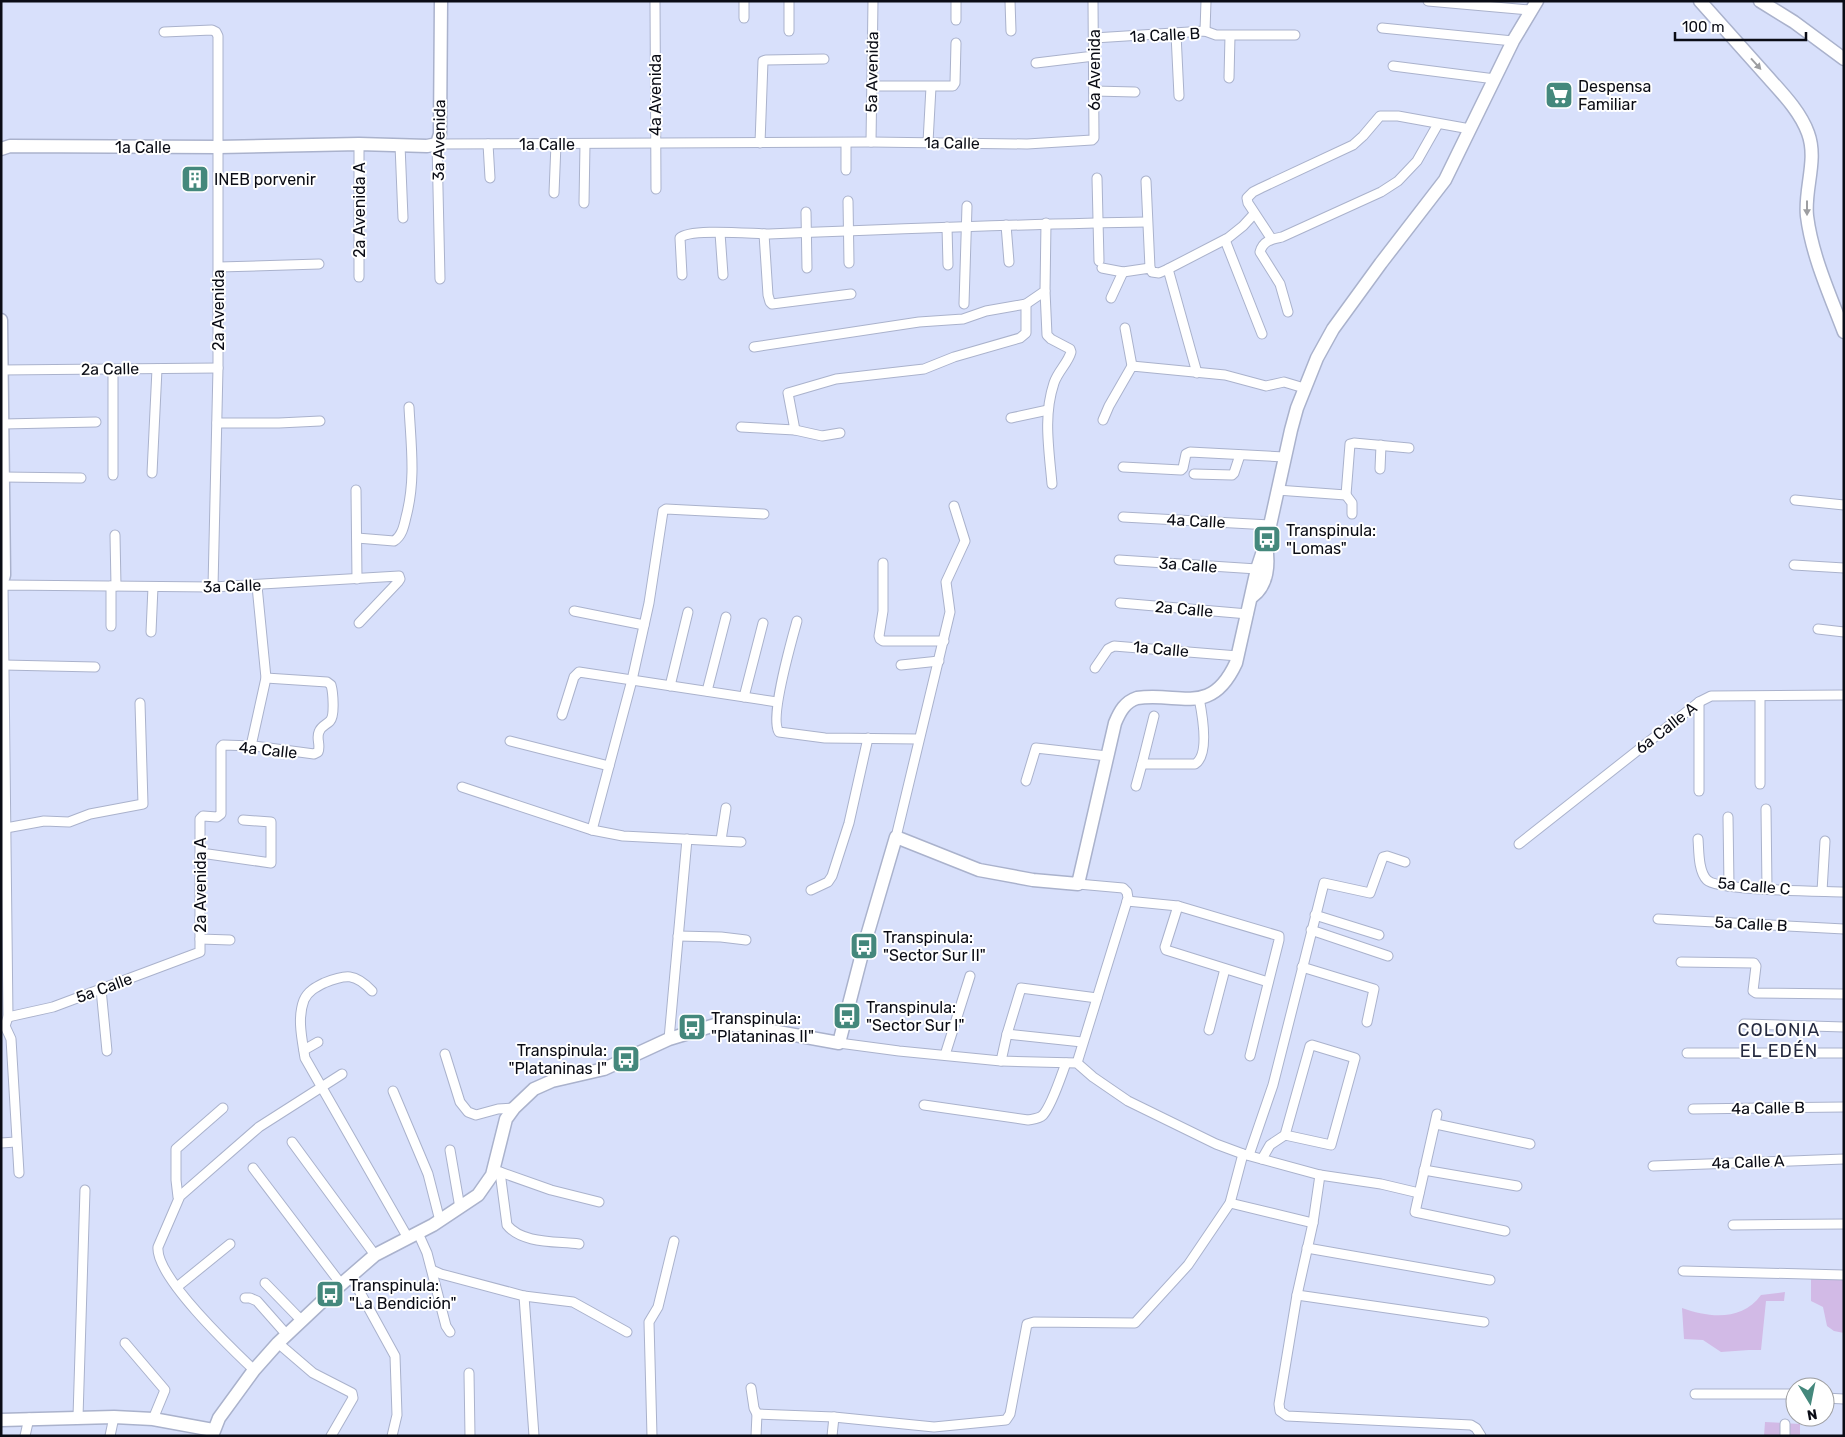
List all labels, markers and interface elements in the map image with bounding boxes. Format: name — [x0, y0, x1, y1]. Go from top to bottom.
scale bar — [1675, 10, 1806, 42]
text: 100 m — [1682, 18, 1724, 36]
street label: 1a Calle B — [1129, 24, 1201, 46]
street label: 6a Avenida — [1085, 29, 1104, 111]
street label: 5a Avenida — [862, 31, 882, 113]
street label: 4a Avenida — [646, 54, 665, 136]
one-way arrow — [1750, 57, 1762, 69]
place label: Despensa Familiar — [1578, 77, 1651, 114]
supermarket icon: Despensa Familiar — [1544, 80, 1574, 110]
street label: 3a Avenida — [429, 99, 449, 181]
street label: 1a Calle — [924, 133, 980, 153]
street label: 1a Calle — [519, 135, 575, 154]
street label: 1a Calle — [115, 138, 171, 157]
street label: 2a Avenida A — [350, 162, 369, 258]
building icon: INEB porvenir — [180, 164, 210, 194]
place label: INEB porvenir — [214, 170, 316, 189]
one-way arrow — [1803, 200, 1811, 216]
street label: 2a Avenida — [209, 269, 228, 351]
street label: 2a Calle — [81, 359, 139, 379]
street label: 4a Calle — [1166, 510, 1226, 532]
place label: Transpinula: "Lomas" — [1286, 521, 1376, 558]
bus stop icon: Transpinula: "Lomas" — [1252, 524, 1282, 554]
street label: 3a Calle — [1158, 553, 1218, 577]
street label: 3a Calle — [202, 575, 262, 597]
street label: 2a Calle — [1154, 597, 1214, 621]
street label: 1a Calle — [1132, 637, 1190, 661]
street label: 6a Calle A — [1631, 698, 1701, 758]
street label: 4a Calle — [238, 737, 298, 763]
street label: 2a Avenida A — [191, 837, 210, 933]
street label: 5a Calle C — [1717, 873, 1791, 899]
street label: 5a Calle B — [1714, 913, 1788, 935]
place label: Transpinula: "Sector Sur II" — [883, 928, 986, 965]
bus stop icon: Transpinula: "Sector Sur II" — [849, 931, 879, 961]
street label: 5a Calle — [73, 969, 135, 1007]
place label: Transpinula: "Sector Sur I" — [866, 998, 964, 1035]
bus stop icon: Transpinula: "Sector Sur I" — [832, 1001, 862, 1031]
place label: Transpinula: "Plataninas II" — [711, 1009, 814, 1046]
bus stop icon: Transpinula: "Plataninas II" — [677, 1012, 707, 1042]
district label: COLONIA EL EDÉN — [1738, 1019, 1820, 1062]
place label: Transpinula: "Plataninas I" — [508, 1041, 607, 1078]
bus stop icon: Transpinula: "Plataninas I" — [611, 1044, 641, 1074]
street label: 4a Calle B — [1731, 1098, 1805, 1118]
street label: 4a Calle A — [1711, 1151, 1785, 1173]
place label: Transpinula: "La Bendición" — [349, 1276, 457, 1313]
bus stop icon: Transpinula: "La Bendición" — [315, 1279, 345, 1309]
north arrow — [1785, 1377, 1835, 1427]
text: N — [1806, 1405, 1819, 1424]

